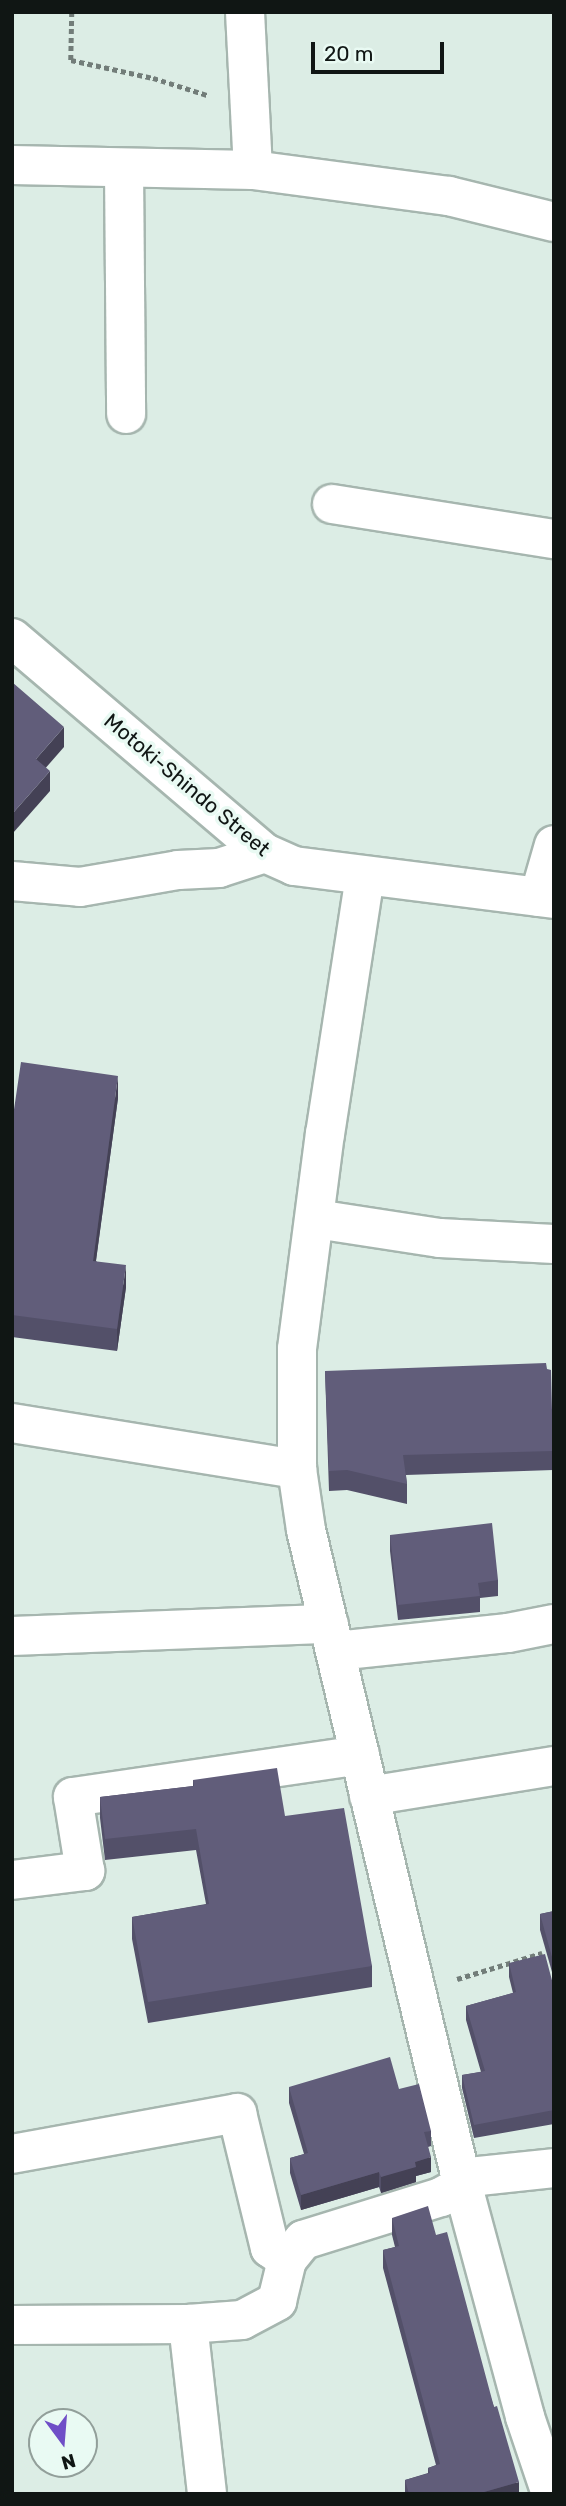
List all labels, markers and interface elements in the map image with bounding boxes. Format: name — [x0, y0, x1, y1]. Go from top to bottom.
scale bar — [314, 28, 447, 72]
text: 20 m — [324, 41, 373, 66]
street label: Motoki-Shindo Street — [99, 708, 275, 862]
north arrow — [28, 2408, 98, 2478]
text: N — [59, 2449, 78, 2475]

